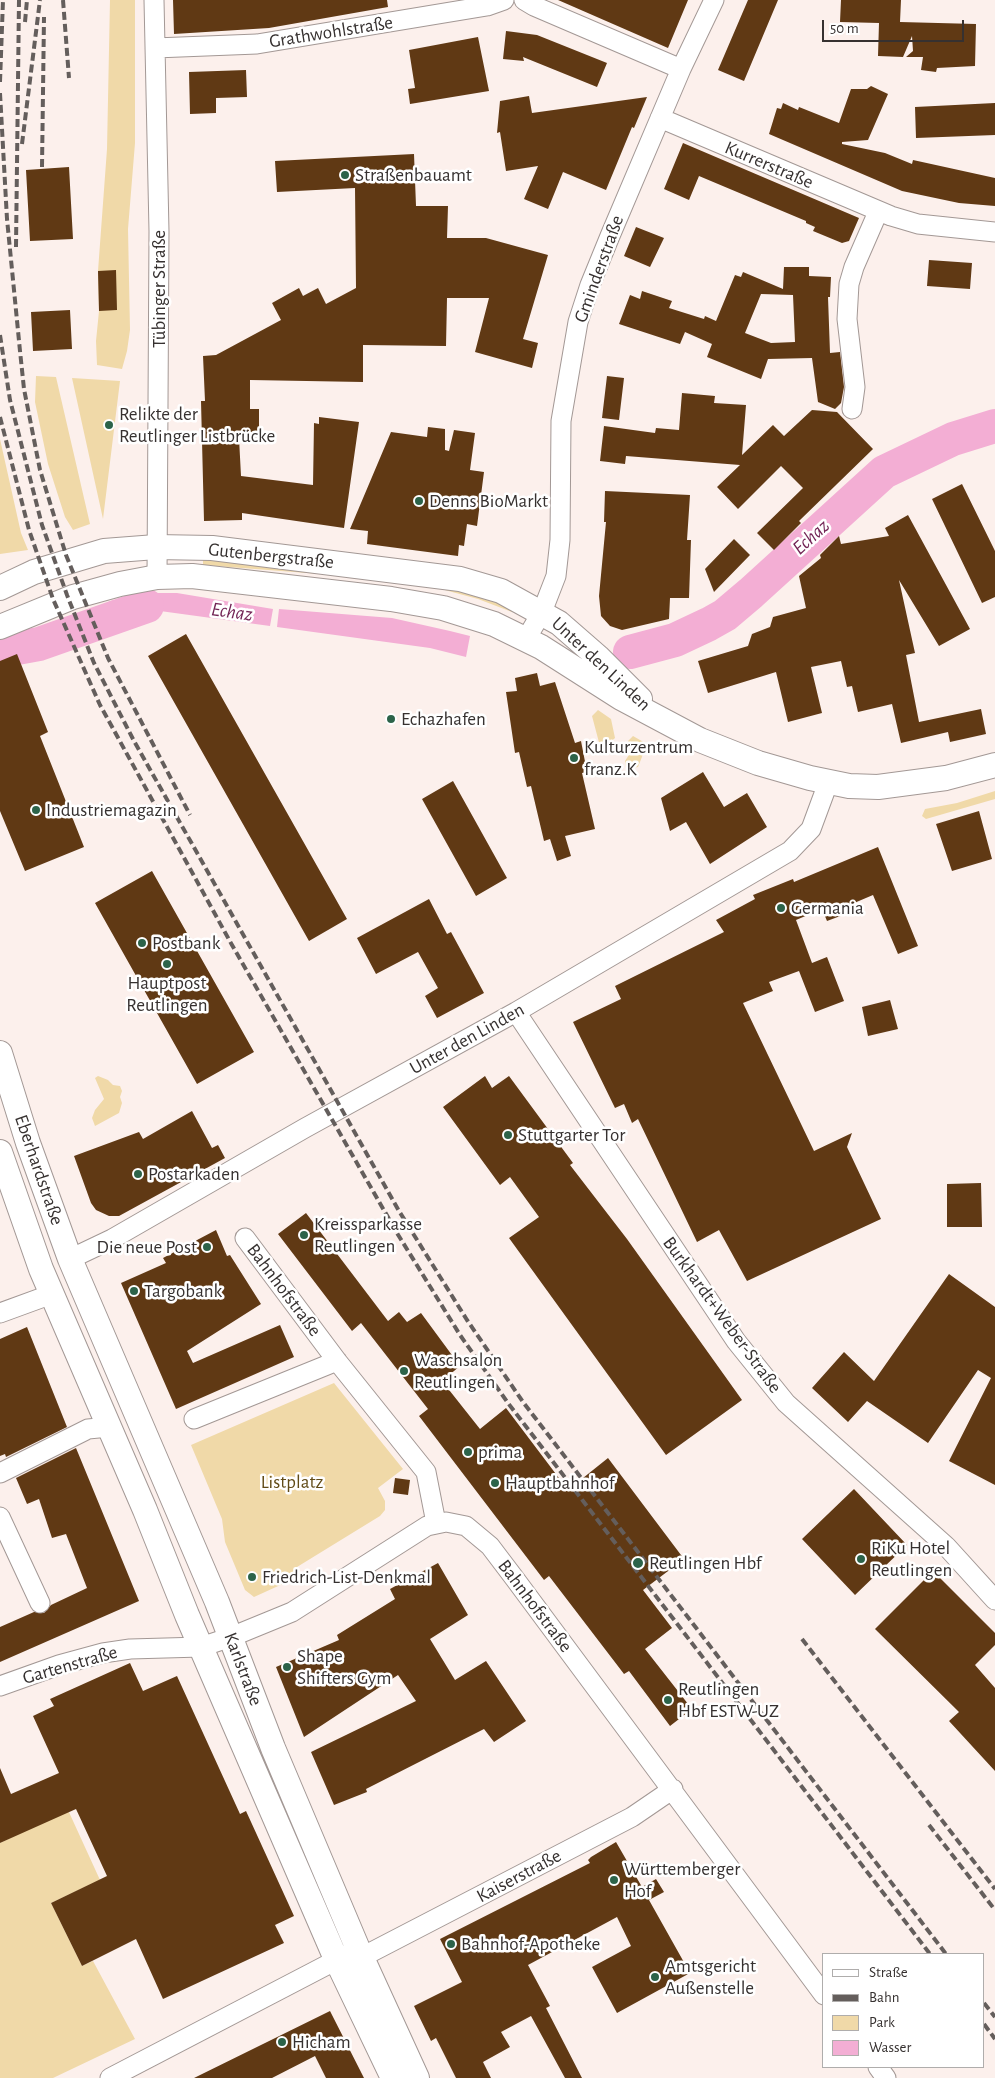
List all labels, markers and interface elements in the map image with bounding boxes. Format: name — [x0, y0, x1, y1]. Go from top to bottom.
scale bar — [825, 10, 968, 42]
street label: Grathwohlstraße — [268, 11, 394, 53]
text: 50 m — [830, 21, 859, 36]
street label: Kurrerstraße — [721, 136, 817, 194]
place label: Straßenbauamt — [355, 164, 472, 186]
marker: Straßenbauamt — [339, 169, 351, 181]
street label: Gminderstraße — [569, 212, 629, 326]
street label: Tübinger Straße — [148, 230, 170, 348]
place label: Relikte der Reutlinger Listbrücke — [119, 403, 275, 447]
marker: Relikte der Reutlinger Listbrücke — [103, 419, 115, 431]
place label: Denns BioMarkt — [429, 490, 548, 512]
marker: Denns BioMarkt — [413, 495, 425, 507]
water label: Echaz — [787, 514, 835, 560]
street label: Gutenbergstraße — [207, 538, 335, 574]
water label: Echaz — [210, 597, 254, 627]
street label: Unter den Linden — [547, 612, 655, 716]
place label: Echazhafen — [401, 708, 486, 730]
marker: Echazhafen — [385, 713, 397, 725]
place label: Kulturzentrum franz.K — [584, 736, 693, 780]
marker: Kulturzentrum franz.K — [568, 752, 580, 764]
place label: Industriemagazin — [46, 799, 177, 821]
marker: Industriemagazin — [30, 804, 42, 816]
place label: Germania — [791, 897, 864, 919]
marker: Germania — [775, 902, 787, 914]
place label: Postbank — [152, 932, 220, 954]
marker: Postbank — [136, 937, 148, 949]
marker: Hauptpost Reutlingen — [161, 958, 173, 970]
place label: Hauptpost Reutlingen — [126, 972, 208, 1016]
street label: Unter den Linden — [406, 998, 528, 1080]
street label: Eberhardstraße — [9, 1112, 69, 1228]
place label: Stuttgarter Tor — [518, 1124, 625, 1146]
marker: Stuttgarter Tor — [502, 1129, 514, 1141]
place label: Postarkaden — [148, 1163, 240, 1185]
marker: Postarkaden — [132, 1168, 144, 1180]
place label: Kreissparkasse Reutlingen — [314, 1213, 422, 1257]
marker: Kreissparkasse Reutlingen — [298, 1229, 310, 1241]
street label: Burkhardt+Weber-Straße — [658, 1232, 786, 1398]
place label: Die neue Post — [97, 1236, 197, 1258]
street label: Bahnhofstraße — [242, 1239, 326, 1341]
marker: Die neue Post — [201, 1241, 213, 1253]
place label: Targobank — [144, 1280, 222, 1302]
marker: Targobank — [128, 1285, 140, 1297]
place label: Waschsalon Reutlingen — [414, 1349, 502, 1393]
marker: Waschsalon Reutlingen — [398, 1365, 410, 1377]
place label: prima — [478, 1441, 522, 1463]
marker: prima — [462, 1446, 474, 1458]
park label: Listplatz — [261, 1471, 323, 1493]
place label: Hauptbahnhof — [505, 1472, 614, 1494]
marker: Hauptbahnhof — [489, 1477, 501, 1489]
place label: RiKu Hotel Reutlingen — [871, 1537, 952, 1581]
place label: Reutlingen Hbf — [649, 1552, 762, 1574]
marker: RiKu Hotel Reutlingen — [855, 1553, 867, 1565]
street label: Bahnhofstraße — [493, 1555, 577, 1657]
marker: Reutlingen Hbf — [631, 1556, 645, 1570]
place label: Friedrich-List-Denkmal — [262, 1566, 431, 1588]
marker: Friedrich-List-Denkmal — [246, 1571, 258, 1583]
street label: Karlstraße — [219, 1629, 267, 1709]
street label: Gartenstraße — [20, 1641, 120, 1689]
place label: Shape Shifters Gym — [297, 1645, 391, 1689]
marker: Shape Shifters Gym — [281, 1661, 293, 1673]
place label: Reutlingen Hbf ESTW-UZ — [678, 1678, 779, 1722]
marker: Reutlingen Hbf ESTW-UZ — [662, 1694, 674, 1706]
street label: Kaiserstraße — [473, 1844, 565, 1908]
place label: Württemberger Hof — [624, 1858, 740, 1902]
marker: Württemberger Hof — [608, 1874, 620, 1886]
place label: Bahnhof-Apotheke — [461, 1933, 600, 1955]
marker: Bahnhof-Apotheke — [445, 1938, 457, 1950]
legend — [822, 1953, 985, 2068]
place label: Amtsgericht Außenstelle — [665, 1955, 756, 1999]
text: Straße — [869, 1965, 908, 1980]
marker: Amtsgericht Außenstelle — [649, 1971, 661, 1983]
text: Bahn — [869, 1990, 899, 2005]
text: Park — [869, 2015, 895, 2030]
place label: Hicham — [292, 2031, 351, 2053]
marker: Hicham — [276, 2036, 288, 2048]
text: Wasser — [869, 2040, 911, 2055]

